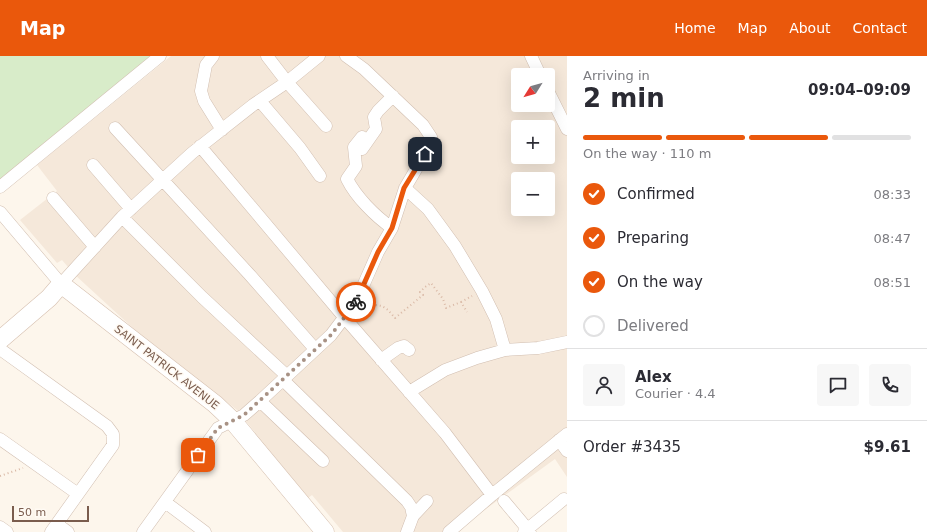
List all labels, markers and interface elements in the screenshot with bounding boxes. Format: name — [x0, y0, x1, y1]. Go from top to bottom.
text: Map — [20, 17, 65, 39]
text: Home — [674, 20, 716, 36]
text: Map — [738, 20, 767, 36]
text: About — [789, 20, 831, 36]
text: Contact — [853, 20, 907, 36]
north arrow — [511, 68, 555, 112]
map controls — [511, 68, 555, 216]
text: Arriving in — [583, 68, 650, 83]
text: 09:04–09:09 — [808, 81, 911, 99]
text: 2 min — [583, 83, 665, 113]
button: + — [511, 120, 555, 164]
pin — [408, 137, 442, 171]
icon: home — [414, 143, 436, 165]
text: On the way · 110 m — [583, 146, 711, 161]
button: − — [511, 172, 555, 216]
icon: check — [583, 183, 605, 205]
text: Confirmed — [617, 185, 695, 203]
text: 08:33 — [874, 187, 911, 202]
icon: check — [583, 227, 605, 249]
text: Preparing — [617, 229, 689, 247]
text: 08:47 — [874, 231, 911, 246]
icon: check — [583, 271, 605, 293]
text: On the way — [617, 273, 703, 291]
text: 08:51 — [874, 275, 911, 290]
courier — [336, 282, 376, 322]
icon: bike — [345, 291, 367, 313]
text: Delivered — [617, 317, 689, 335]
street label: SAINT PATRICK AVENUE — [112, 322, 222, 412]
button: person — [583, 364, 625, 406]
button: chat — [817, 364, 859, 406]
button: phone — [869, 364, 911, 406]
text: Alex — [635, 368, 672, 386]
text: Courier · 4.4 — [635, 386, 716, 401]
pin — [181, 438, 215, 472]
text: Order #3435 — [583, 438, 681, 456]
text: $9.61 — [864, 438, 911, 456]
icon: bag — [187, 444, 209, 466]
scale bar — [12, 504, 89, 523]
text: 50 m — [18, 506, 46, 519]

